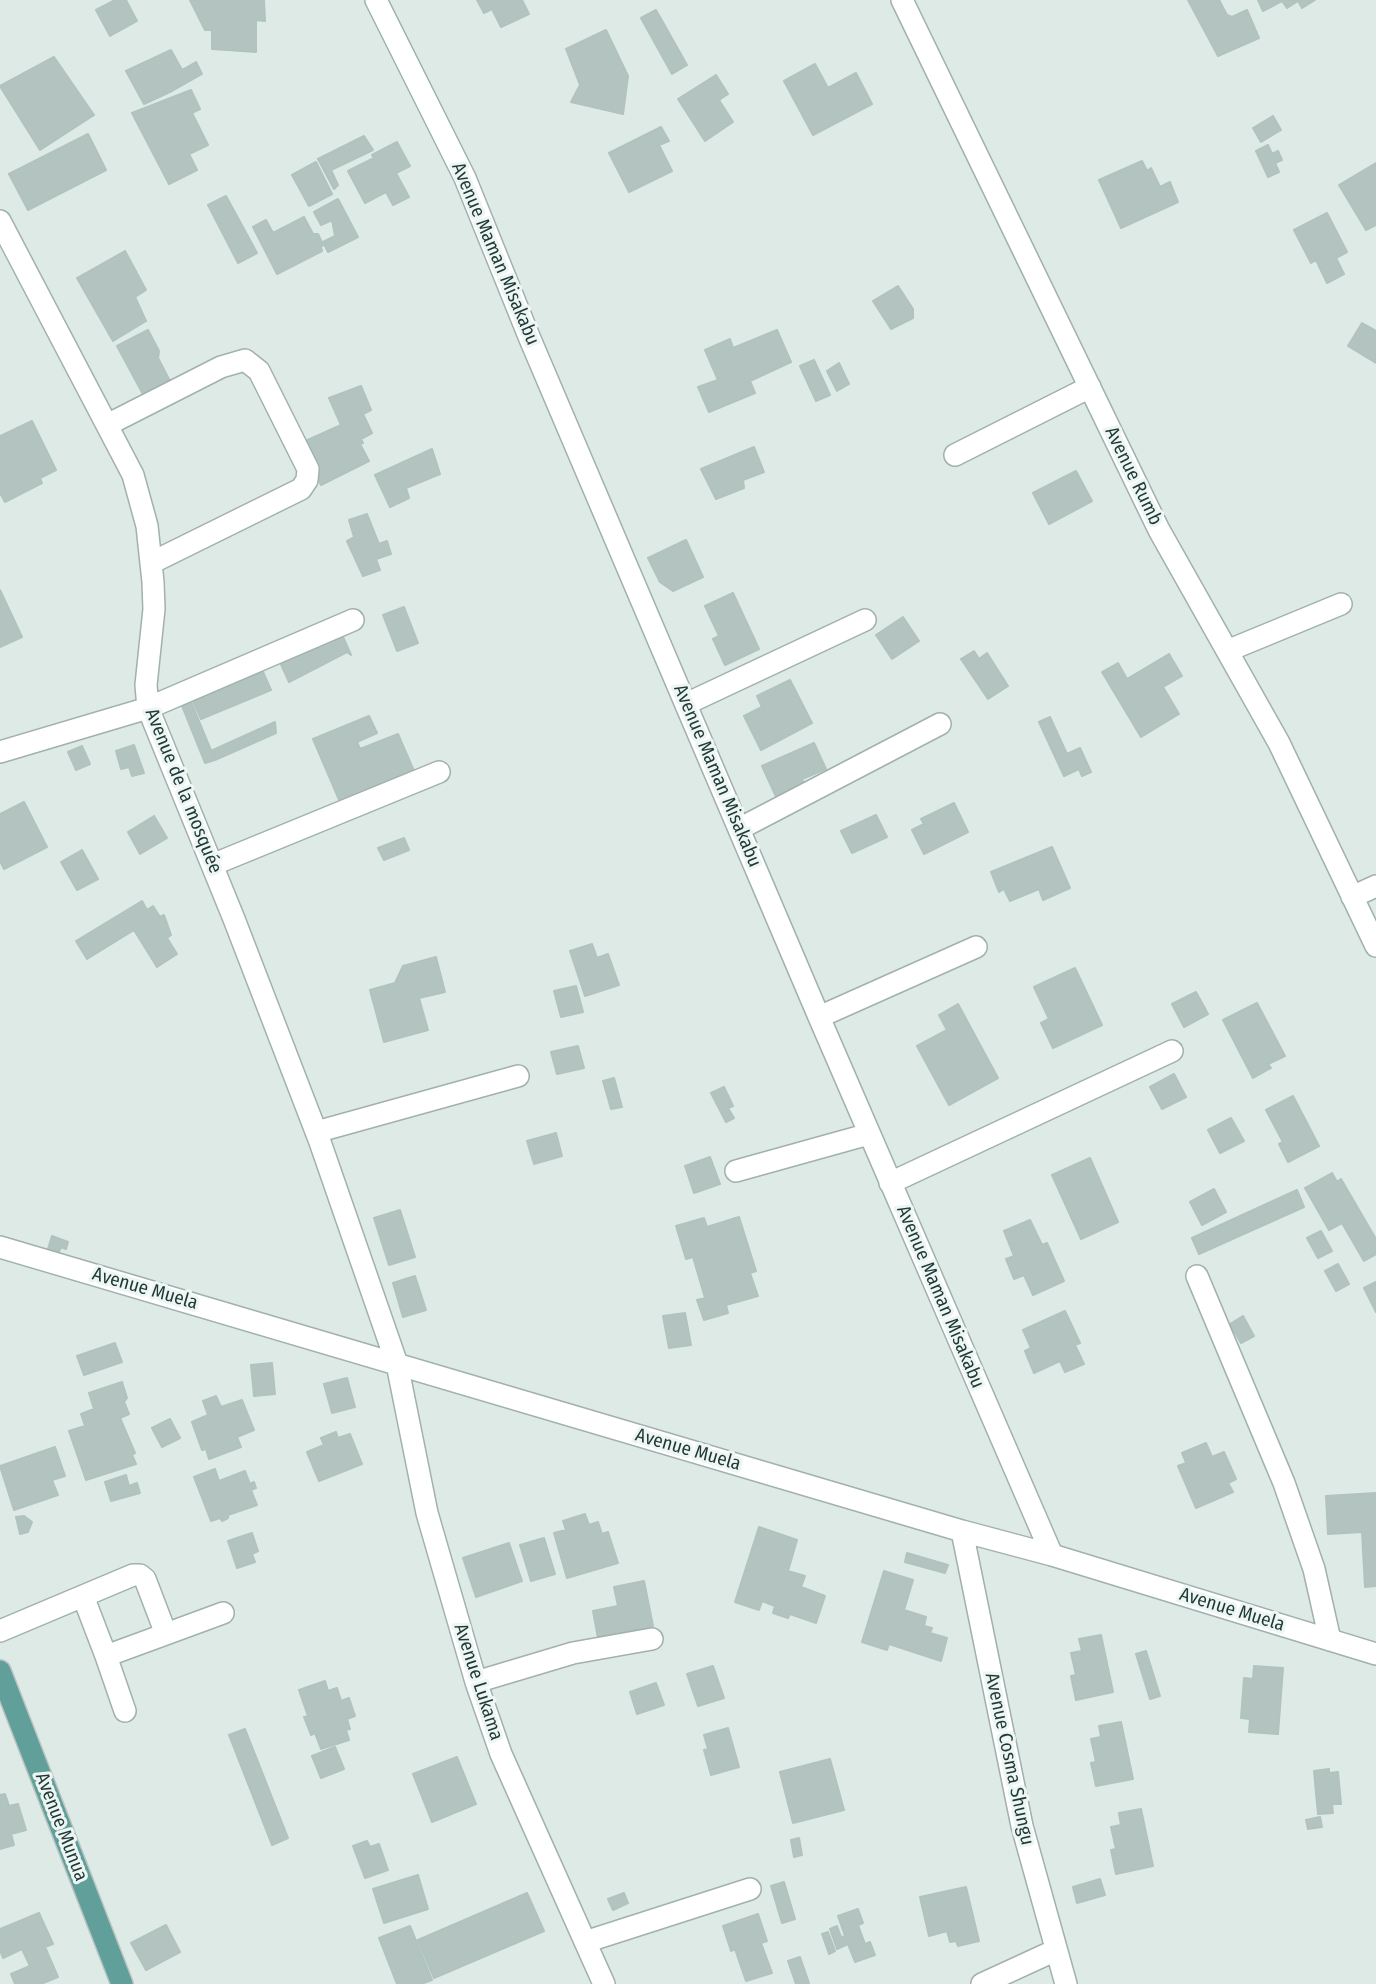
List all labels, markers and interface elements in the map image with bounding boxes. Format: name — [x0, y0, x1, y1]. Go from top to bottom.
street label: Avenue Maman Misakabu — [446, 159, 544, 349]
street label: Avenue Rumb — [1099, 423, 1167, 529]
street label: Avenue Maman Misakabu — [668, 681, 766, 871]
street label: Avenue de la mosquée — [139, 705, 227, 877]
street label: Avenue Maman Misakabu — [891, 1202, 989, 1392]
street label: Avenue Muela — [90, 1263, 200, 1315]
street label: Avenue Muela — [633, 1424, 743, 1476]
street label: Avenue Muela — [1177, 1583, 1287, 1637]
street label: Avenue Lukama — [448, 1621, 508, 1743]
street label: Avenue Cosma Shungu — [980, 1671, 1038, 1847]
street label: Avenue Munua — [30, 1770, 92, 1884]

